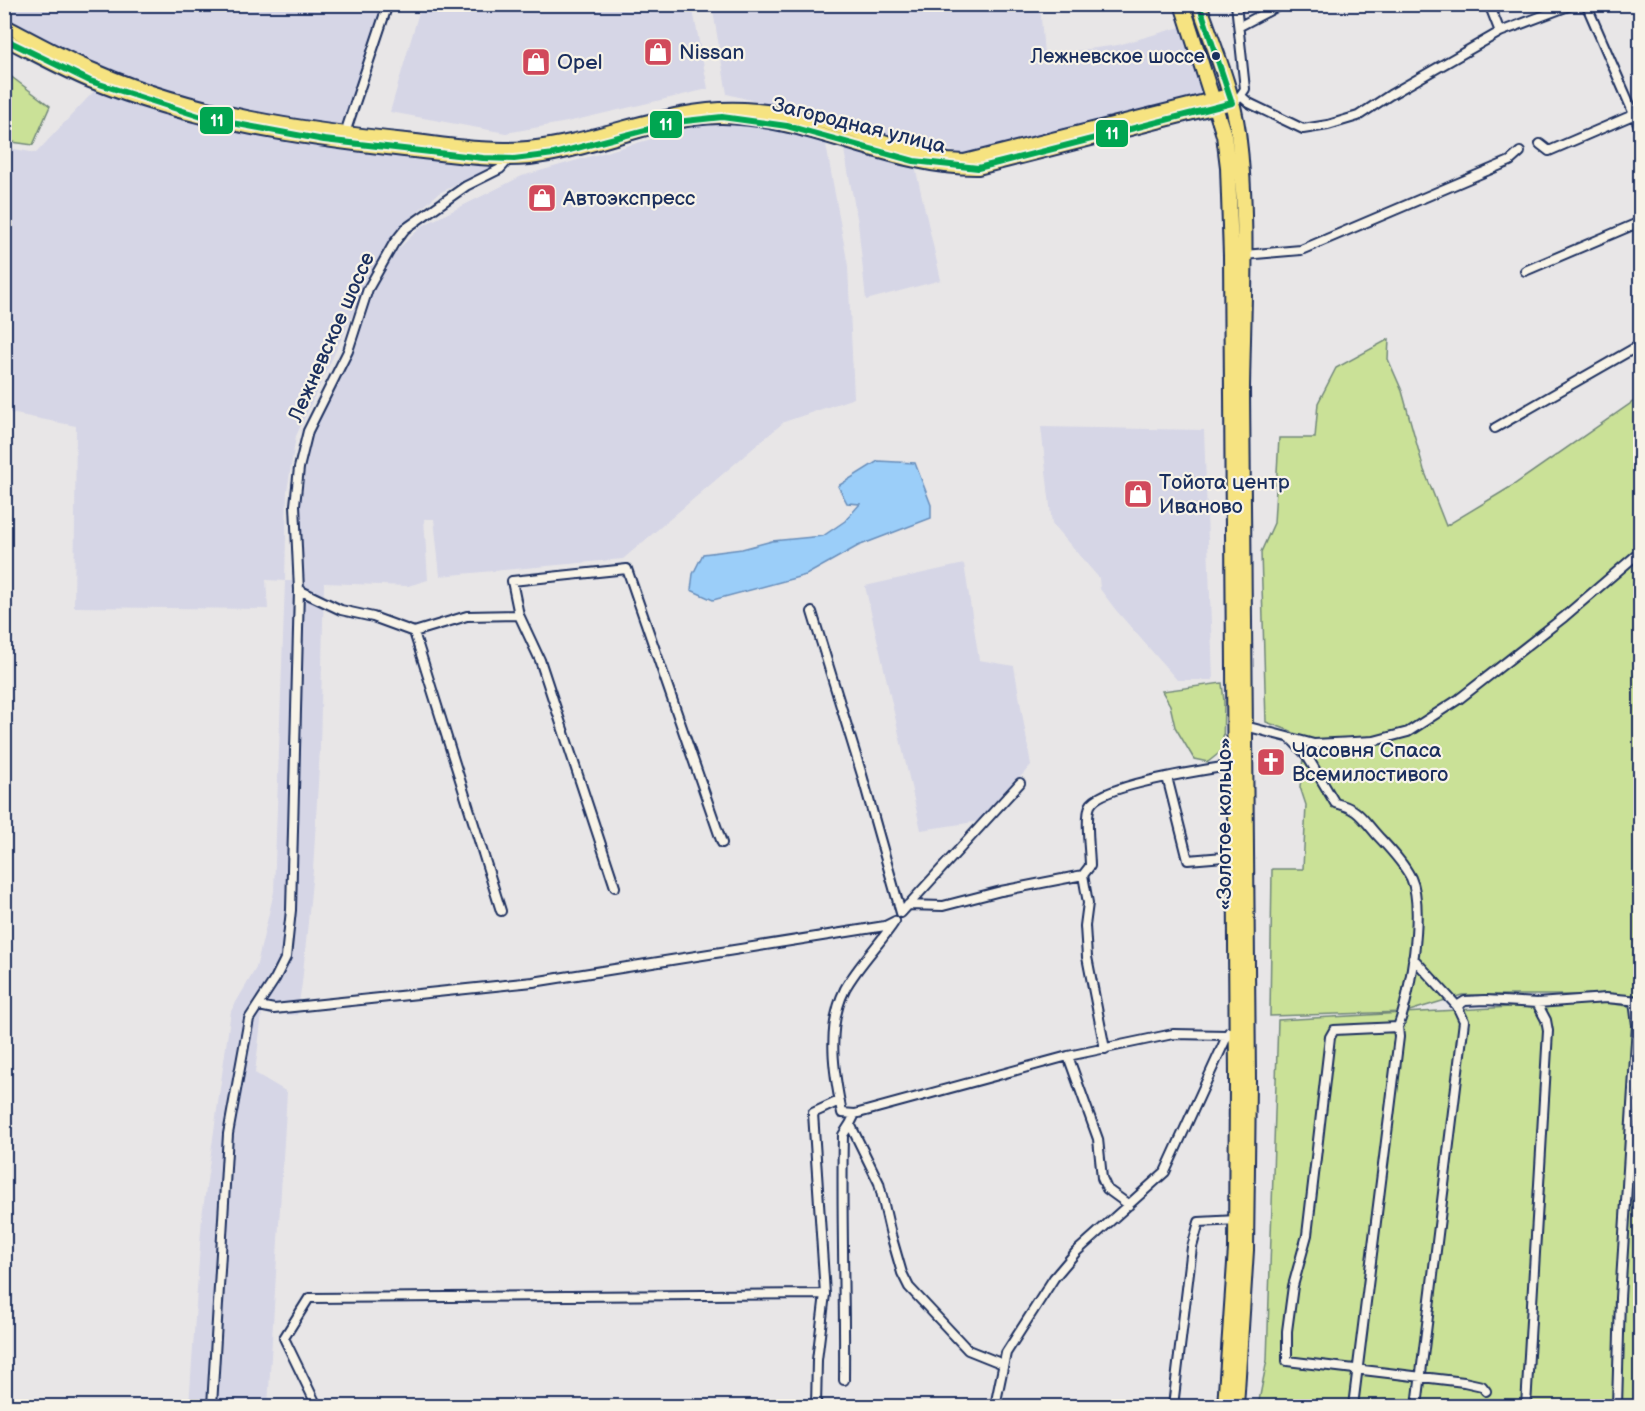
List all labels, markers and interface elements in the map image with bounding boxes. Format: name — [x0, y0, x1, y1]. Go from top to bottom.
shop icon: Nissan — [642, 36, 674, 68]
place label: Nissan — [679, 40, 744, 65]
place label: Лежневское шоссе — [1030, 45, 1205, 69]
shop icon: Opel — [520, 46, 552, 78]
place label: Opel — [557, 50, 602, 75]
marker: Лежневское шоссе — [1210, 50, 1222, 62]
street label: Загородная улица — [769, 92, 949, 159]
line badge: 11 — [199, 106, 234, 135]
line badge: 11 — [649, 110, 683, 139]
text: 11 — [210, 112, 224, 131]
text: 11 — [659, 116, 673, 135]
line badge: 11 — [1095, 119, 1129, 148]
text: 11 — [1105, 125, 1119, 144]
shop icon: Автоэкспресс — [526, 182, 558, 214]
place label: Автоэкспресс — [562, 186, 695, 211]
street label: Лежневское шоссе — [282, 248, 380, 427]
place label: Тойота центр Иваново — [1159, 470, 1290, 519]
shop icon: Тойота центр Иваново — [1122, 478, 1154, 510]
street label: «Золотое кольцо» — [1212, 737, 1237, 911]
place label: Часовня Спаса Всемилостивого — [1292, 738, 1448, 787]
church icon: Часовня Спаса Всемилостивого — [1255, 746, 1287, 778]

